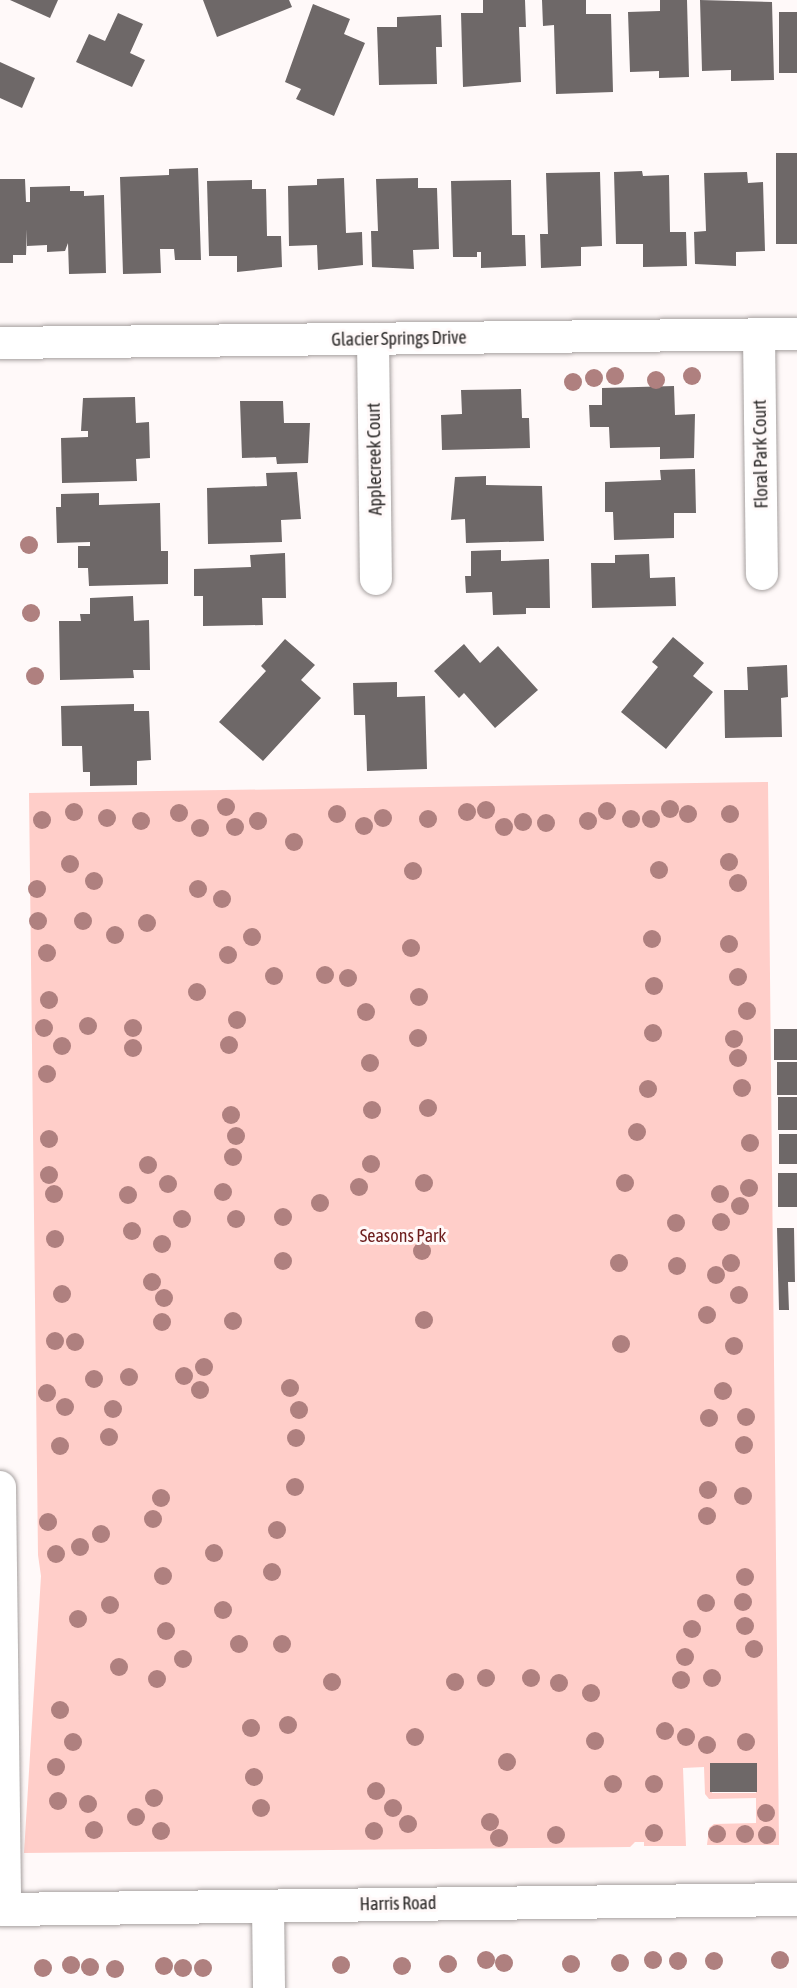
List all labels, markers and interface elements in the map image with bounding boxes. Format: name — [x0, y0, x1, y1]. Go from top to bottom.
street label: Glacier Springs Drive — [331, 327, 467, 351]
street label: Floral Park Court — [749, 399, 773, 509]
street label: Applecreek Court — [363, 402, 387, 516]
park label: Seasons Park — [360, 1225, 446, 1247]
street label: Harris Road — [359, 1893, 437, 1915]

